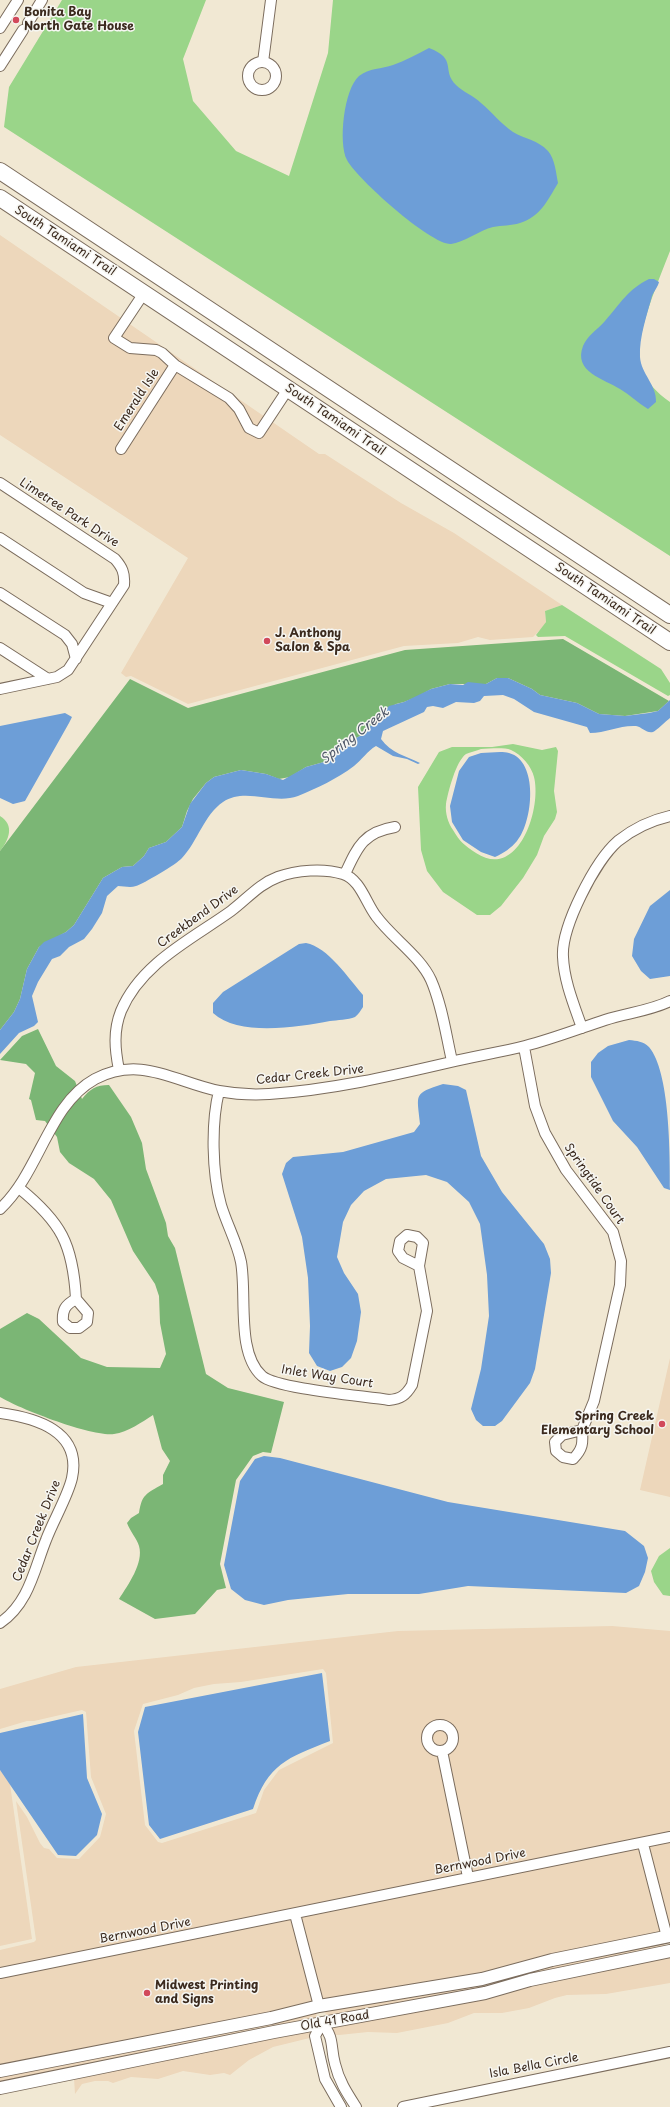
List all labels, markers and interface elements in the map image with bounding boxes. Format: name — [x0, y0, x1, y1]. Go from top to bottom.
place label: Bonita Bay North Gate House — [24, 6, 134, 34]
marker: Bonita Bay North Gate House — [11, 15, 21, 25]
street label: South Tamiami Trail — [12, 203, 118, 279]
street label: Emerald Isle — [112, 366, 162, 434]
street label: South Tamiami Trail — [282, 381, 388, 459]
street label: Limetree Park Drive — [17, 476, 121, 550]
street label: South Tamiami Trail — [552, 560, 658, 638]
place label: J. Anthony Salon & Spa — [275, 627, 350, 655]
marker: J. Anthony Salon & Spa — [262, 636, 272, 646]
water label: Spring Creek — [318, 704, 392, 768]
street label: Creekbend Drive — [155, 883, 241, 951]
street label: Cedar Creek Drive — [255, 1062, 365, 1088]
street label: Springtide Court — [561, 1141, 627, 1227]
street label: Inlet Way Court — [280, 1363, 374, 1391]
place label: Spring Creek Elementary School — [541, 1410, 654, 1438]
marker: Spring Creek Elementary School — [657, 1419, 667, 1429]
street label: Cedar Creek Drive — [10, 1478, 64, 1584]
street label: Bernwood Drive — [433, 1846, 527, 1878]
street label: Bernwood Drive — [98, 1915, 192, 1947]
place label: Midwest Printing and Signs — [155, 1979, 258, 2007]
marker: Midwest Printing and Signs — [142, 1988, 152, 1998]
street label: Old 41 Road — [299, 2008, 371, 2034]
street label: Isla Bella Circle — [488, 2050, 580, 2082]

